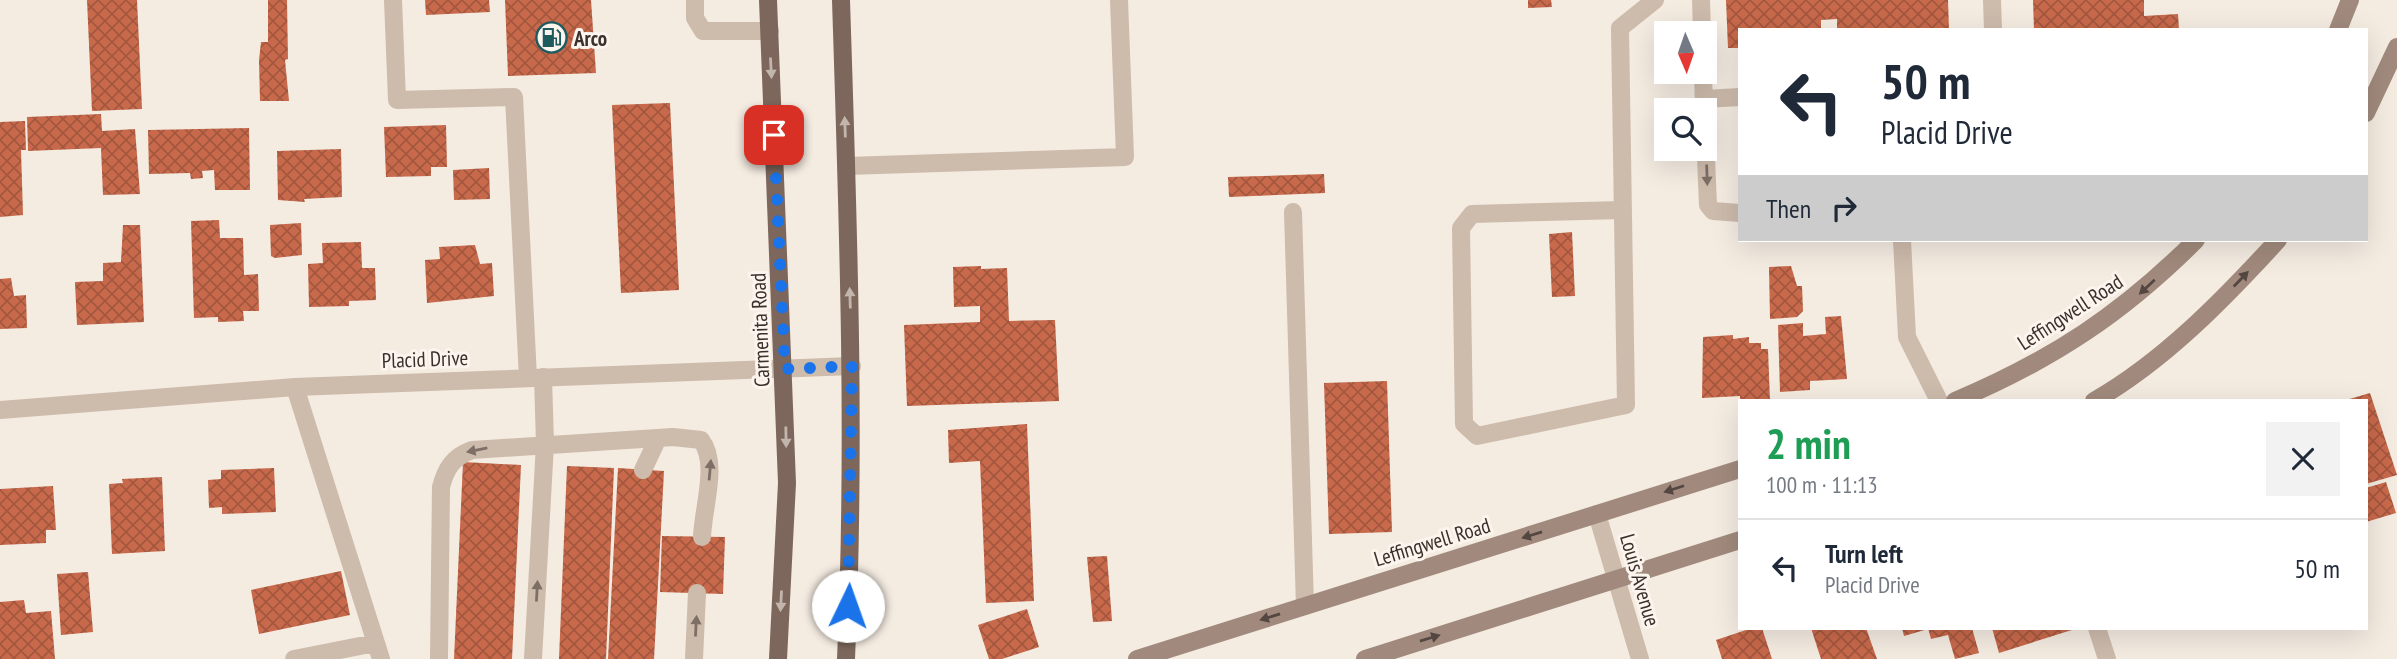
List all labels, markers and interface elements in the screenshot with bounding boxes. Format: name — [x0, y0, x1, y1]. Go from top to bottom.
fuel station icon: Arco — [534, 21, 568, 55]
north arrow — [1654, 21, 1717, 84]
map controls — [1654, 21, 1717, 161]
place label: Arco — [573, 25, 607, 52]
text: 50 m — [1881, 49, 1970, 113]
icon: left — [1766, 56, 1857, 147]
one-way arrow — [766, 57, 777, 79]
button: search — [1654, 98, 1717, 161]
pin — [744, 105, 804, 165]
text: Placid Drive — [1881, 111, 2013, 153]
one-way arrow — [840, 115, 851, 137]
icon: arrive — [755, 116, 793, 154]
one-way arrow — [1701, 164, 1712, 186]
icon: right — [1825, 189, 1863, 227]
text: Then — [1766, 192, 1811, 225]
street label: Leffingwell Road — [2012, 268, 2128, 356]
one-way arrow — [2232, 271, 2249, 288]
street label: Carmenita Road — [745, 273, 775, 387]
one-way arrow — [2139, 279, 2156, 295]
one-way arrow — [844, 287, 856, 309]
street label: Placid Drive — [381, 344, 469, 374]
text: 2 min — [1766, 416, 1851, 471]
button: close — [2266, 422, 2340, 496]
one-way arrow — [780, 426, 792, 448]
one-way arrow — [466, 445, 488, 456]
one-way arrow — [704, 459, 715, 481]
text: 100 m · 11:13 — [1766, 470, 1878, 499]
one-way arrow — [1664, 485, 1685, 495]
street label: Leffingwell Road — [1371, 512, 1493, 572]
one-way arrow — [1521, 530, 1542, 540]
street label: Louis Avenue — [1614, 531, 1666, 629]
text: Turn left — [1825, 537, 1903, 570]
icon: left — [1766, 549, 1804, 587]
text: 50 m — [2294, 552, 2340, 585]
position arrow — [811, 569, 885, 643]
text: Placid Drive — [1825, 570, 1920, 599]
one-way arrow — [532, 580, 543, 602]
one-way arrow — [776, 590, 787, 612]
one-way arrow — [1259, 613, 1280, 623]
one-way arrow — [690, 615, 701, 637]
one-way arrow — [1420, 633, 1441, 643]

